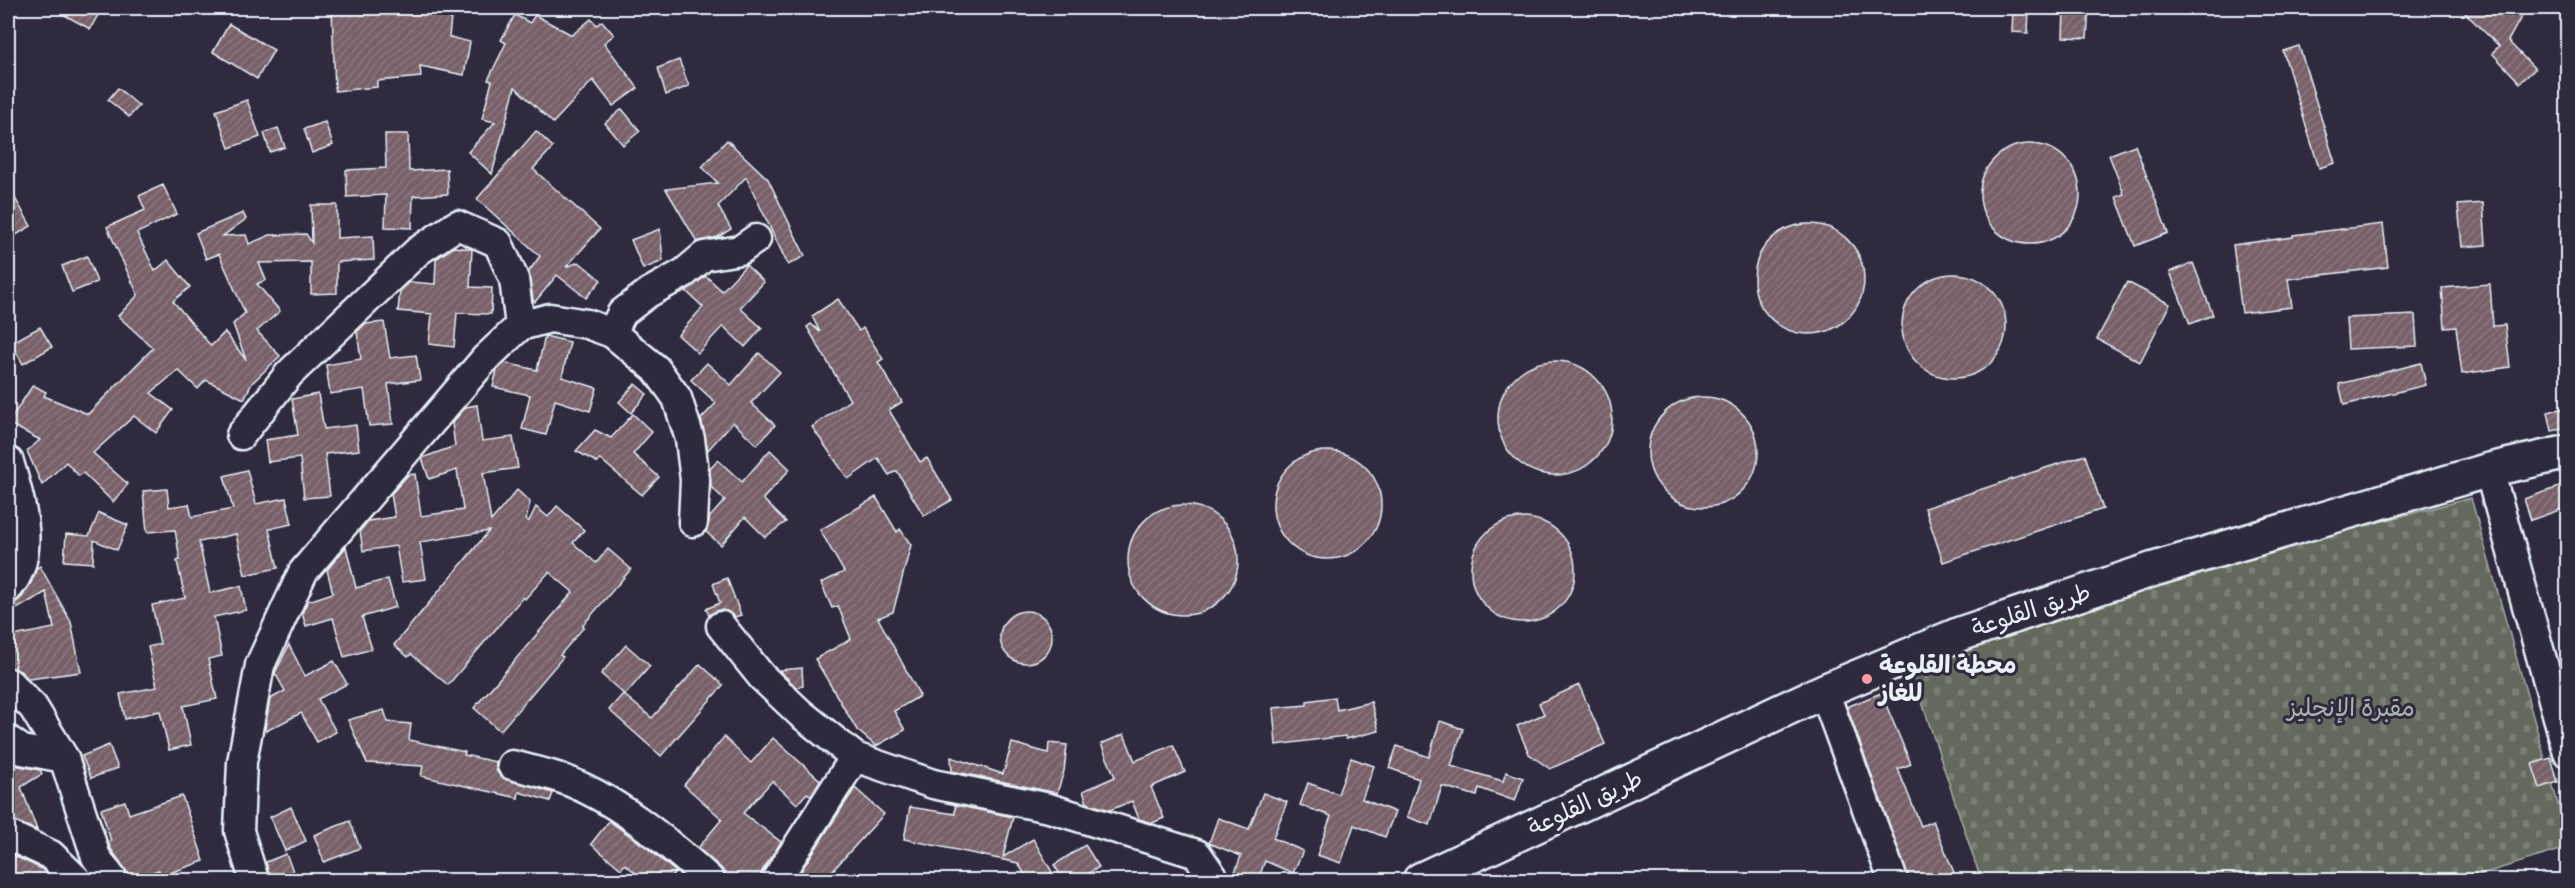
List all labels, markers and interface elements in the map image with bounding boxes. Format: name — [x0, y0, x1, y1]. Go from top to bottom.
street label: طريق القلوعة — [1968, 577, 2094, 643]
place label: محطة القلوعة للغاز — [1877, 650, 2016, 708]
marker: محطة القلوعة للغاز — [1860, 672, 1874, 686]
park label: مقبرة الإنجليز — [2285, 693, 2415, 723]
street label: طريق القلوعة — [1523, 763, 1647, 843]

